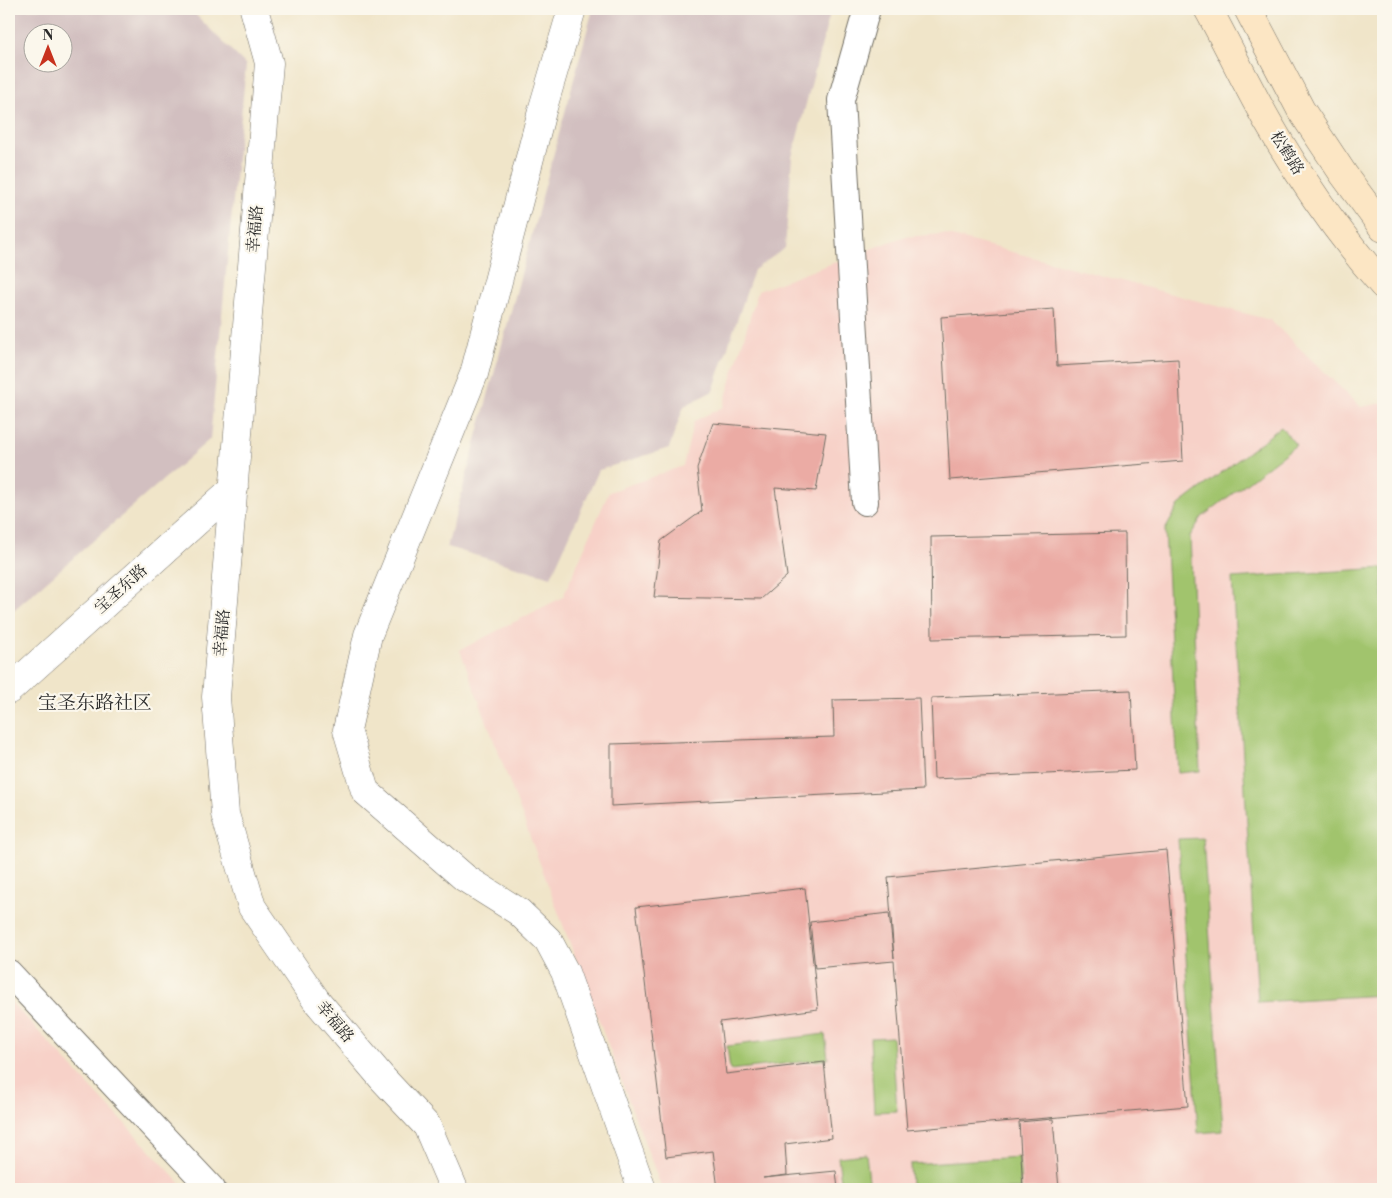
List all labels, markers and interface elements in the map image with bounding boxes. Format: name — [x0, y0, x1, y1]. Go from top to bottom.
north arrow — [22, 22, 72, 72]
text: N — [42, 27, 54, 45]
street label: 松鹤路 — [1266, 127, 1308, 179]
street label: 幸福路 — [243, 204, 267, 254]
street label: 宝圣东路 — [91, 560, 151, 618]
street label: 幸福路 — [210, 608, 234, 658]
district label: 宝圣东路社区 — [38, 691, 152, 715]
street label: 幸福路 — [312, 997, 358, 1047]

